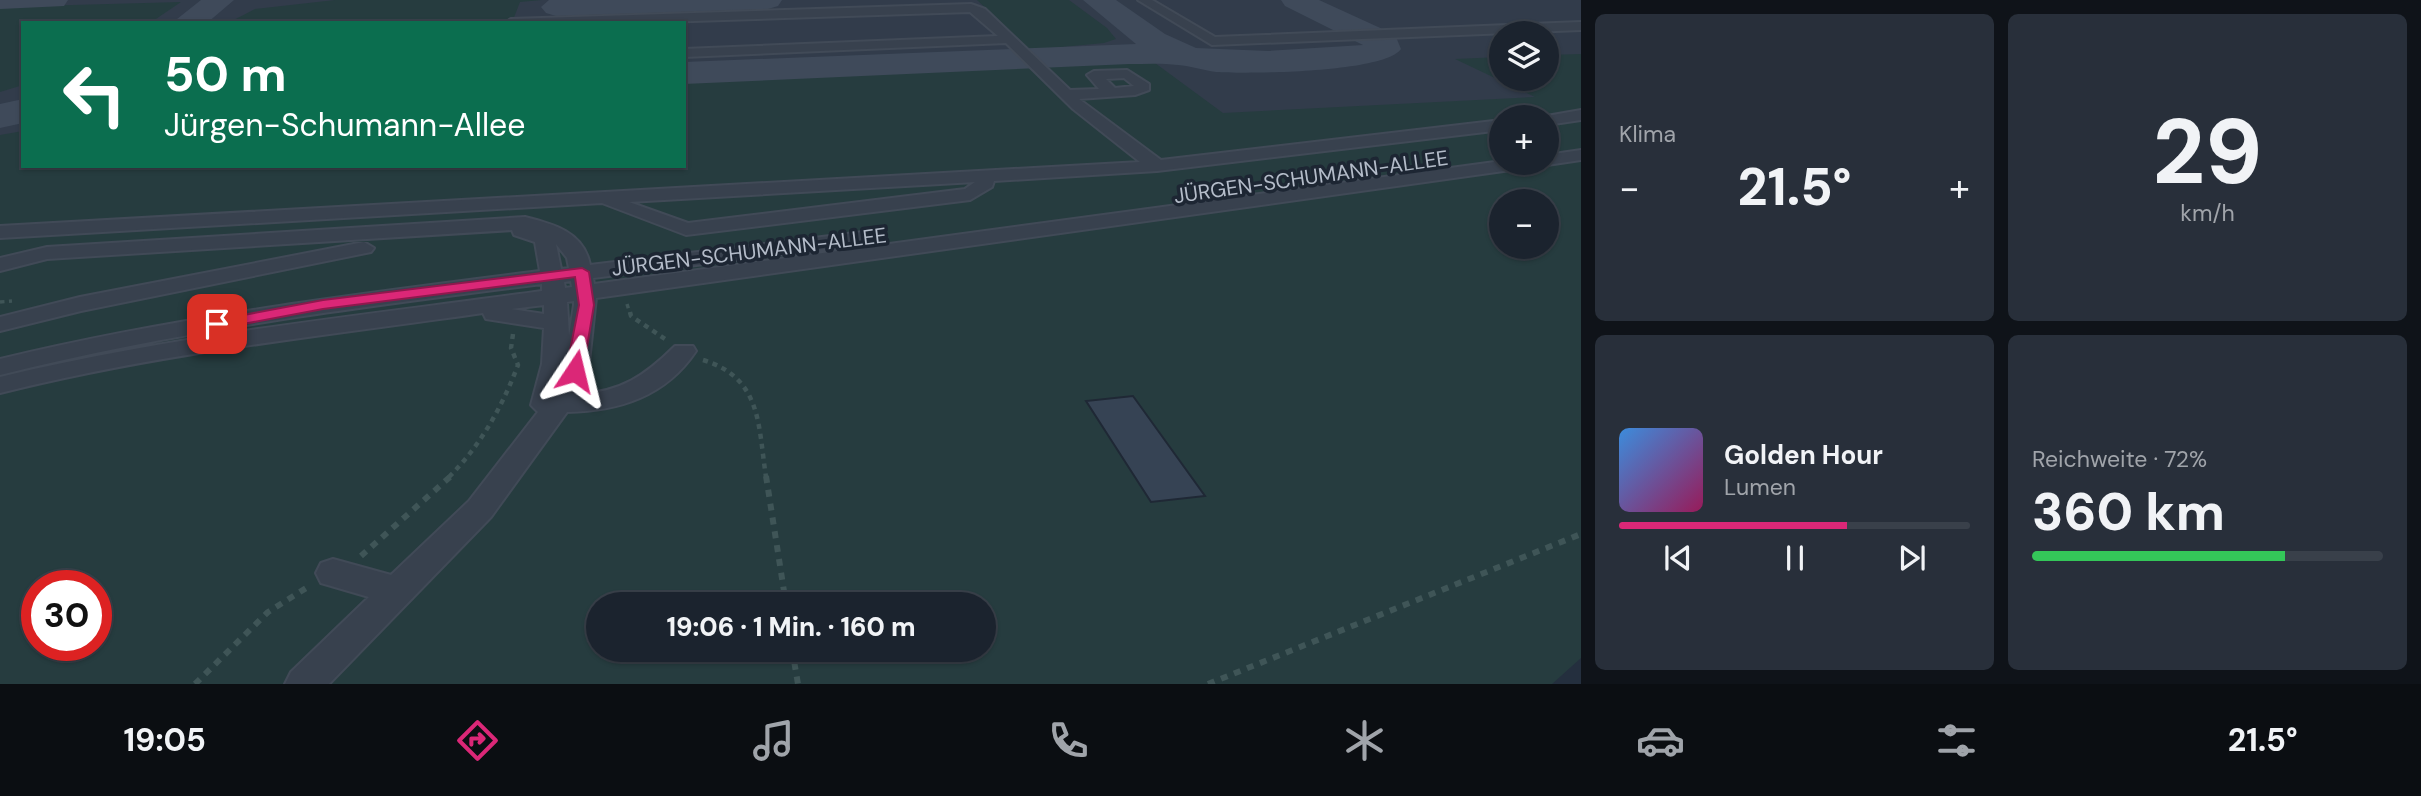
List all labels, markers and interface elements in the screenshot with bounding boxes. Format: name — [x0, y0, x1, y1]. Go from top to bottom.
map controls — [1489, 21, 1559, 259]
button: layers — [1489, 21, 1559, 91]
text: 50 m — [164, 42, 287, 106]
icon: left — [49, 49, 140, 140]
text: 29 — [2153, 93, 2262, 211]
text: Jürgen-Schumann-Allee — [164, 104, 525, 146]
button: + — [1489, 105, 1559, 175]
text: Klima — [1619, 119, 1676, 149]
street label: JÜRGEN-SCHUMANN-ALLEE — [1172, 144, 1450, 210]
text: 21.5° — [1737, 153, 1852, 221]
text: − — [1619, 163, 1640, 213]
text: + — [1949, 163, 1970, 213]
button: − — [1489, 189, 1559, 259]
text: km/h — [2180, 198, 2235, 228]
street label: JÜRGEN-SCHUMANN-ALLEE — [610, 221, 888, 283]
pin — [187, 294, 247, 354]
icon: arrive — [198, 305, 236, 343]
position arrow — [538, 334, 612, 408]
text: Golden Hour — [1724, 438, 1883, 472]
text: Reichweite · 72% — [2032, 444, 2207, 474]
text: Lumen — [1724, 472, 1796, 502]
text: 360 km — [2032, 478, 2225, 546]
icon: previous — [1659, 539, 1697, 577]
icon: pause — [1776, 539, 1814, 577]
icon: next — [1893, 539, 1931, 577]
speed limit sign: 30 — [21, 570, 112, 661]
text: 19:06 · 1 Min. · 160 m — [666, 610, 916, 644]
icon: directions — [453, 716, 502, 765]
icon: music — [749, 716, 798, 765]
icon: phone — [1044, 716, 1093, 765]
icon: climate — [1340, 716, 1389, 765]
icon: car — [1636, 716, 1685, 765]
icon: filters — [1932, 716, 1981, 765]
text: 19:05 — [123, 719, 206, 761]
text: 21.5° — [2228, 719, 2298, 761]

